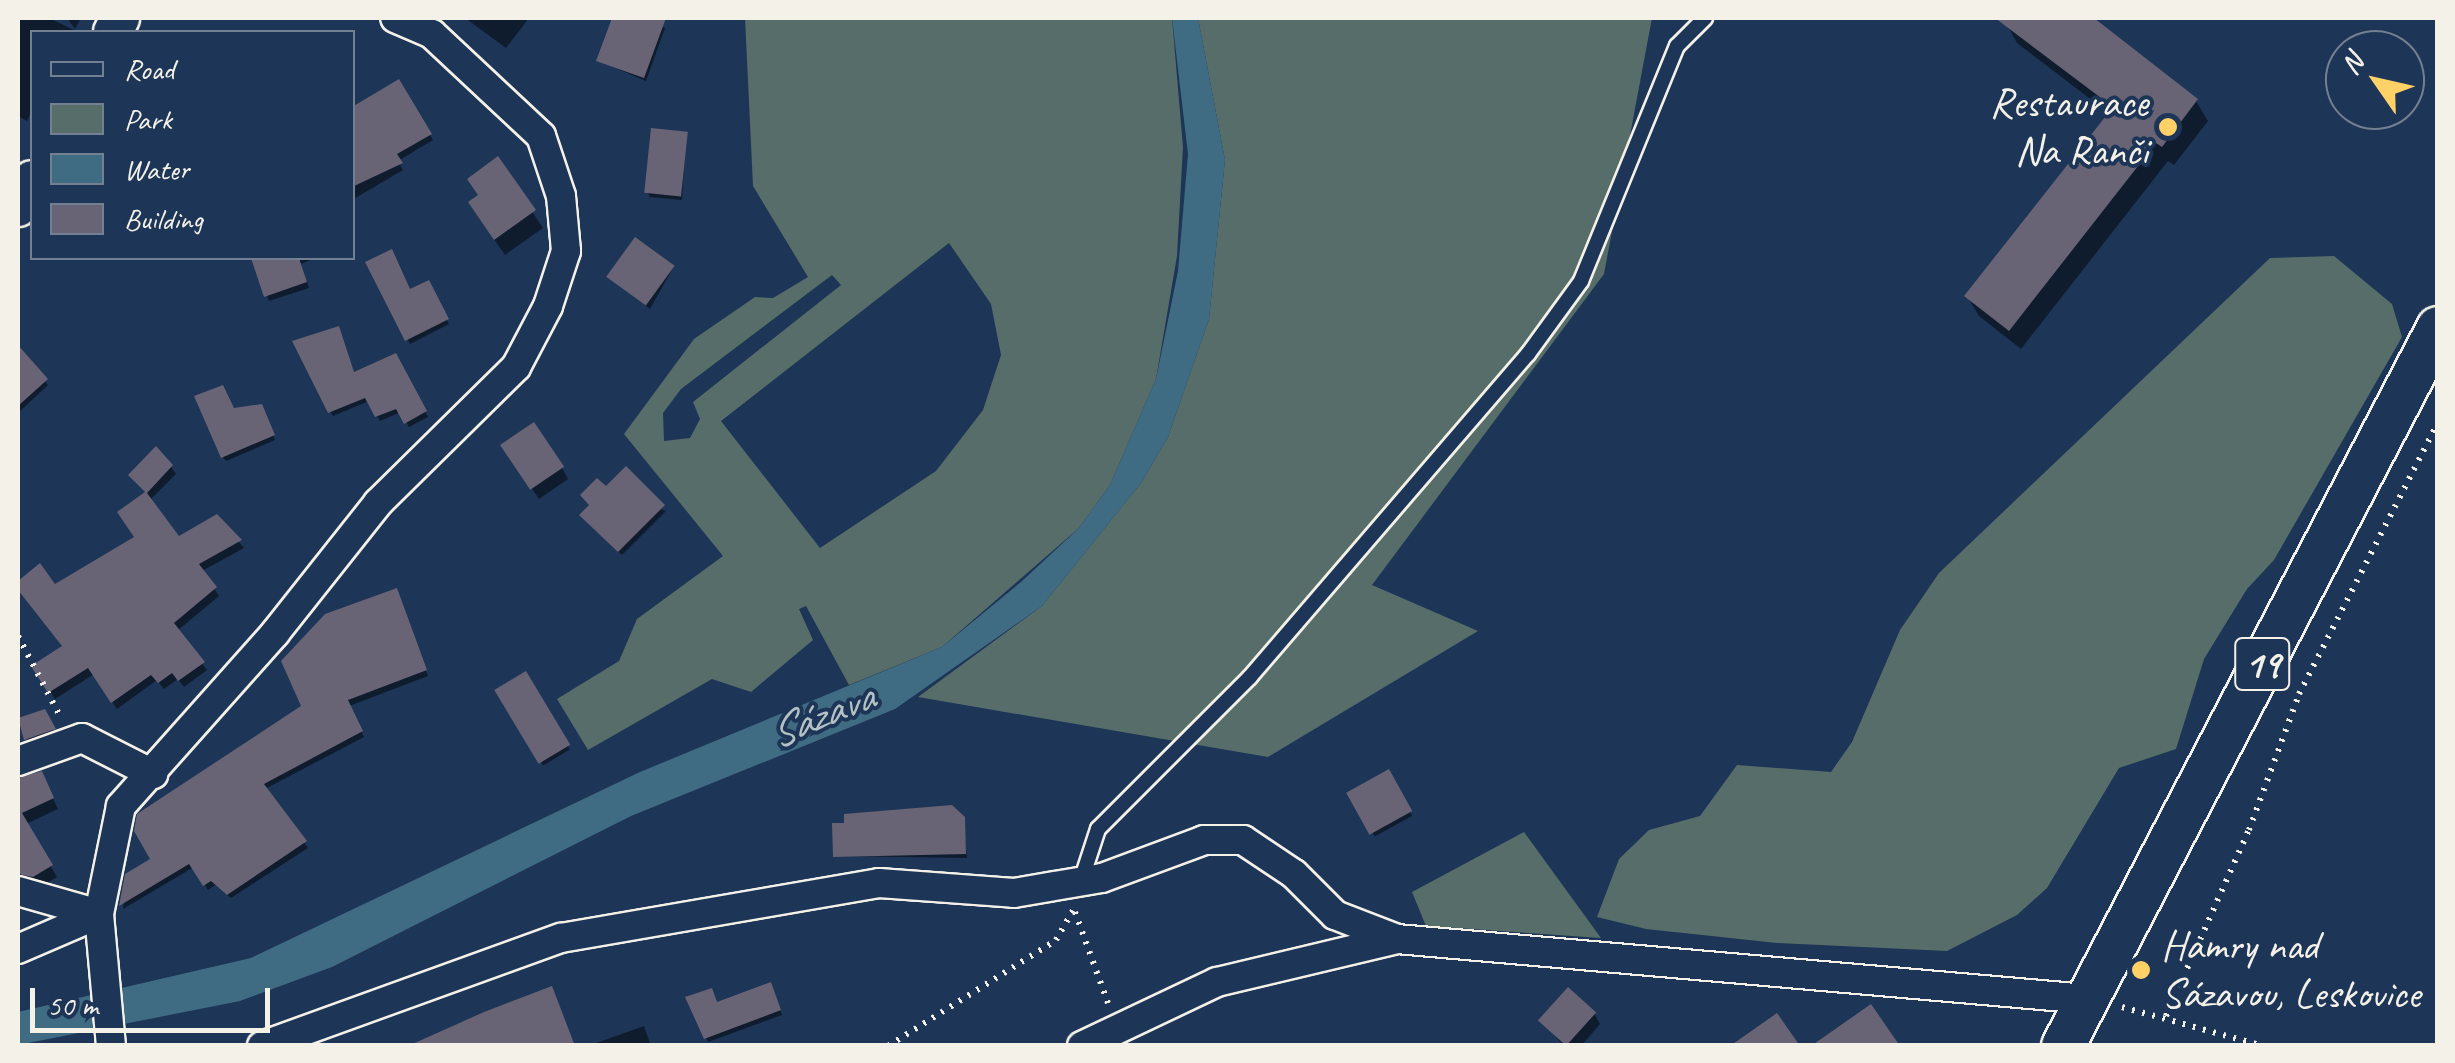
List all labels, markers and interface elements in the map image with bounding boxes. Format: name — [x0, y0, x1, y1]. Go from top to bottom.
legend — [30, 30, 355, 260]
north arrow — [2325, 30, 2425, 130]
text: N — [2332, 47, 2371, 81]
text: Road — [124, 50, 174, 88]
place label: Restaurace Na Ranči — [1990, 78, 2148, 176]
text: Park — [124, 100, 172, 138]
marker: Restaurace Na Ranči — [2157, 116, 2179, 138]
text: Water — [124, 150, 189, 188]
text: Building — [124, 200, 203, 238]
road number: 19 — [2232, 629, 2292, 699]
water label: Sázava — [761, 670, 881, 760]
place label: Hamry nad Sázavou, Leskovice — [2161, 921, 2420, 1019]
marker: Hamry nad Sázavou, Leskovice — [2130, 959, 2152, 981]
scale bar — [35, 968, 275, 1030]
text: 50 m — [47, 986, 98, 1024]

